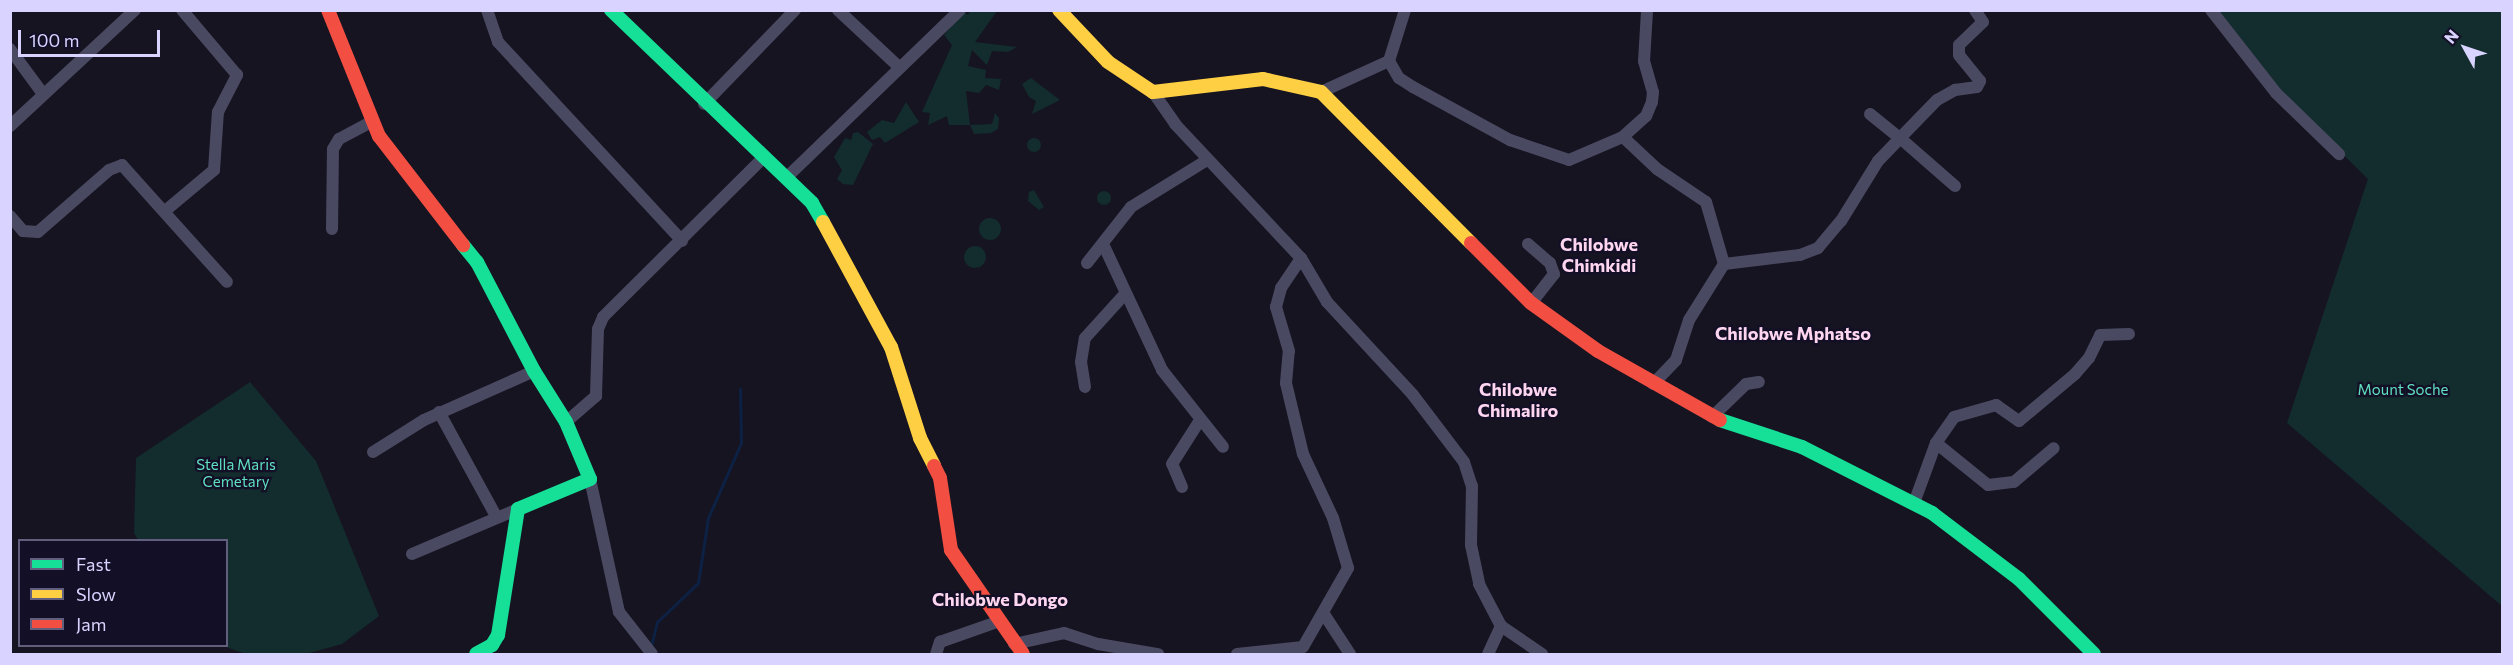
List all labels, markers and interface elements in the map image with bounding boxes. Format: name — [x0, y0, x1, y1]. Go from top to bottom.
scale bar — [21, 18, 164, 56]
north arrow — [2435, 18, 2495, 78]
text: N — [2440, 25, 2462, 47]
text: 100 m — [29, 29, 79, 51]
district label: Chilobwe Chimkidi — [1560, 234, 1638, 276]
district label: Chilobwe Mphatso — [1715, 322, 1871, 344]
district label: Chilobwe Chimaliro — [1478, 379, 1558, 422]
park label: Mount Soche — [2358, 381, 2448, 399]
park label: Stella Maris Cemetary — [196, 455, 276, 490]
legend — [18, 539, 228, 647]
text: Fast — [76, 553, 111, 575]
text: Slow — [76, 583, 116, 605]
district label: Chilobwe Dongo — [932, 588, 1068, 610]
text: Jam — [76, 613, 106, 635]

